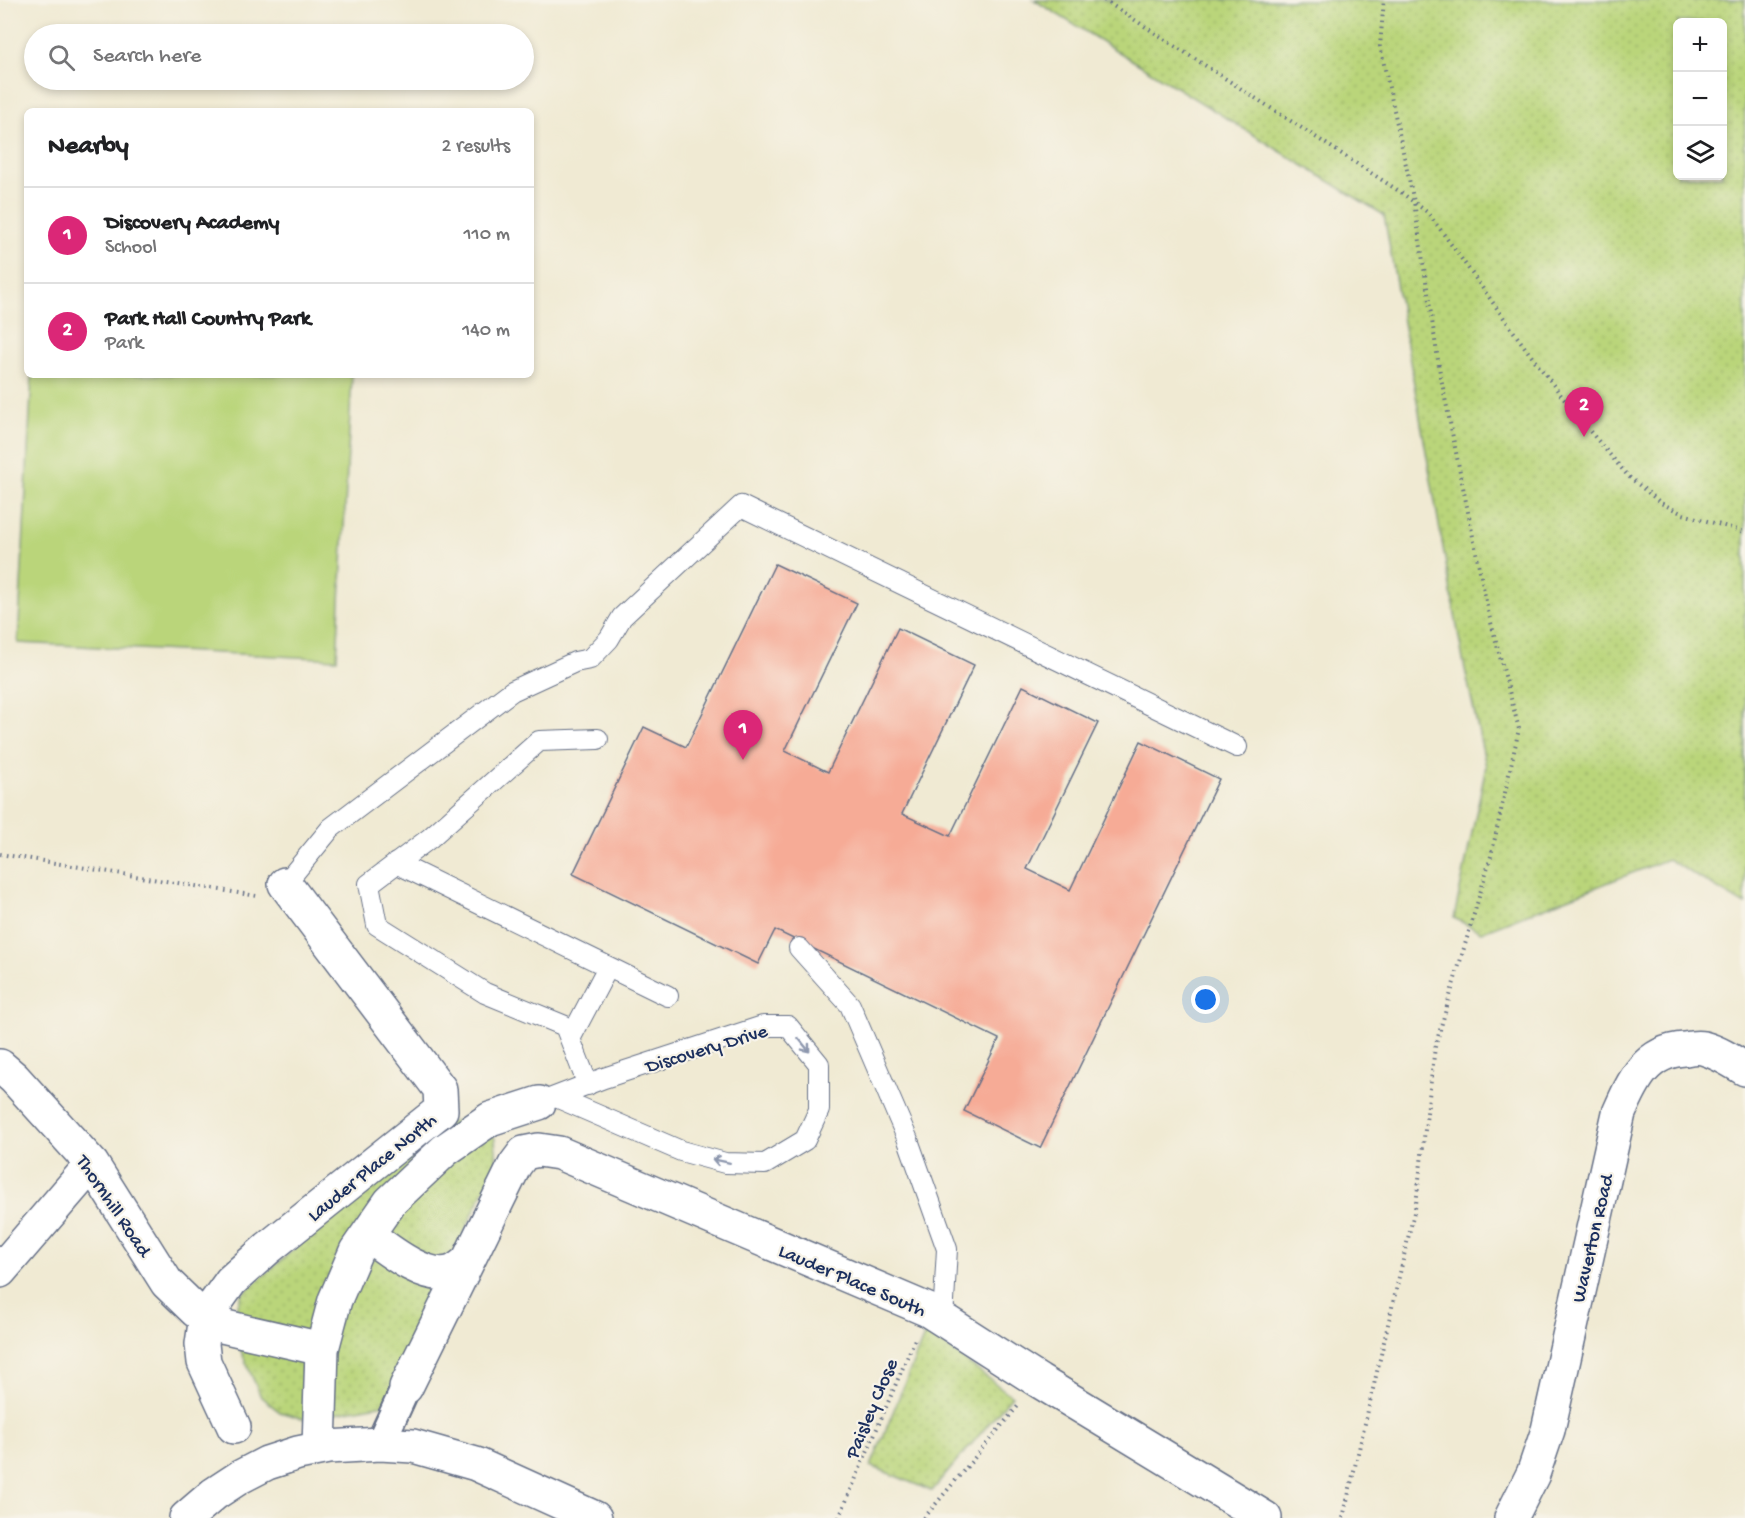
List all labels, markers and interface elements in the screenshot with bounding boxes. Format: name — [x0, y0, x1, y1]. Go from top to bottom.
map controls — [1673, 18, 1727, 180]
button: + — [1673, 18, 1727, 72]
search box — [24, 24, 534, 90]
icon: search — [45, 41, 78, 74]
text: Search here — [93, 44, 201, 70]
button: − — [1673, 72, 1727, 126]
button: layers — [1673, 126, 1727, 180]
text: Nearby — [48, 132, 129, 163]
text: 2 results — [441, 136, 510, 159]
text: Discovery Academy — [105, 211, 279, 237]
text: 1 — [63, 224, 72, 247]
text: 110 m — [464, 224, 510, 247]
text: School — [105, 237, 157, 260]
text: Park Hall Country Park — [105, 307, 311, 333]
text: 2 — [63, 320, 72, 343]
text: 140 m — [462, 320, 510, 343]
text: Park — [105, 333, 143, 356]
pin: 2 — [1564, 388, 1604, 437]
pin: 1 — [724, 710, 762, 760]
your location — [1191, 985, 1220, 1014]
street label: Discovery Drive — [641, 1021, 771, 1080]
one-way arrow — [797, 1037, 810, 1053]
street label: Lauder Place North — [304, 1109, 443, 1228]
street label: Thornhill Road — [69, 1151, 156, 1264]
one-way arrow — [712, 1155, 731, 1166]
street label: Waverton Road — [1568, 1170, 1621, 1305]
street label: Lauder Place South — [774, 1241, 929, 1324]
street label: Paisley Close — [841, 1355, 905, 1464]

